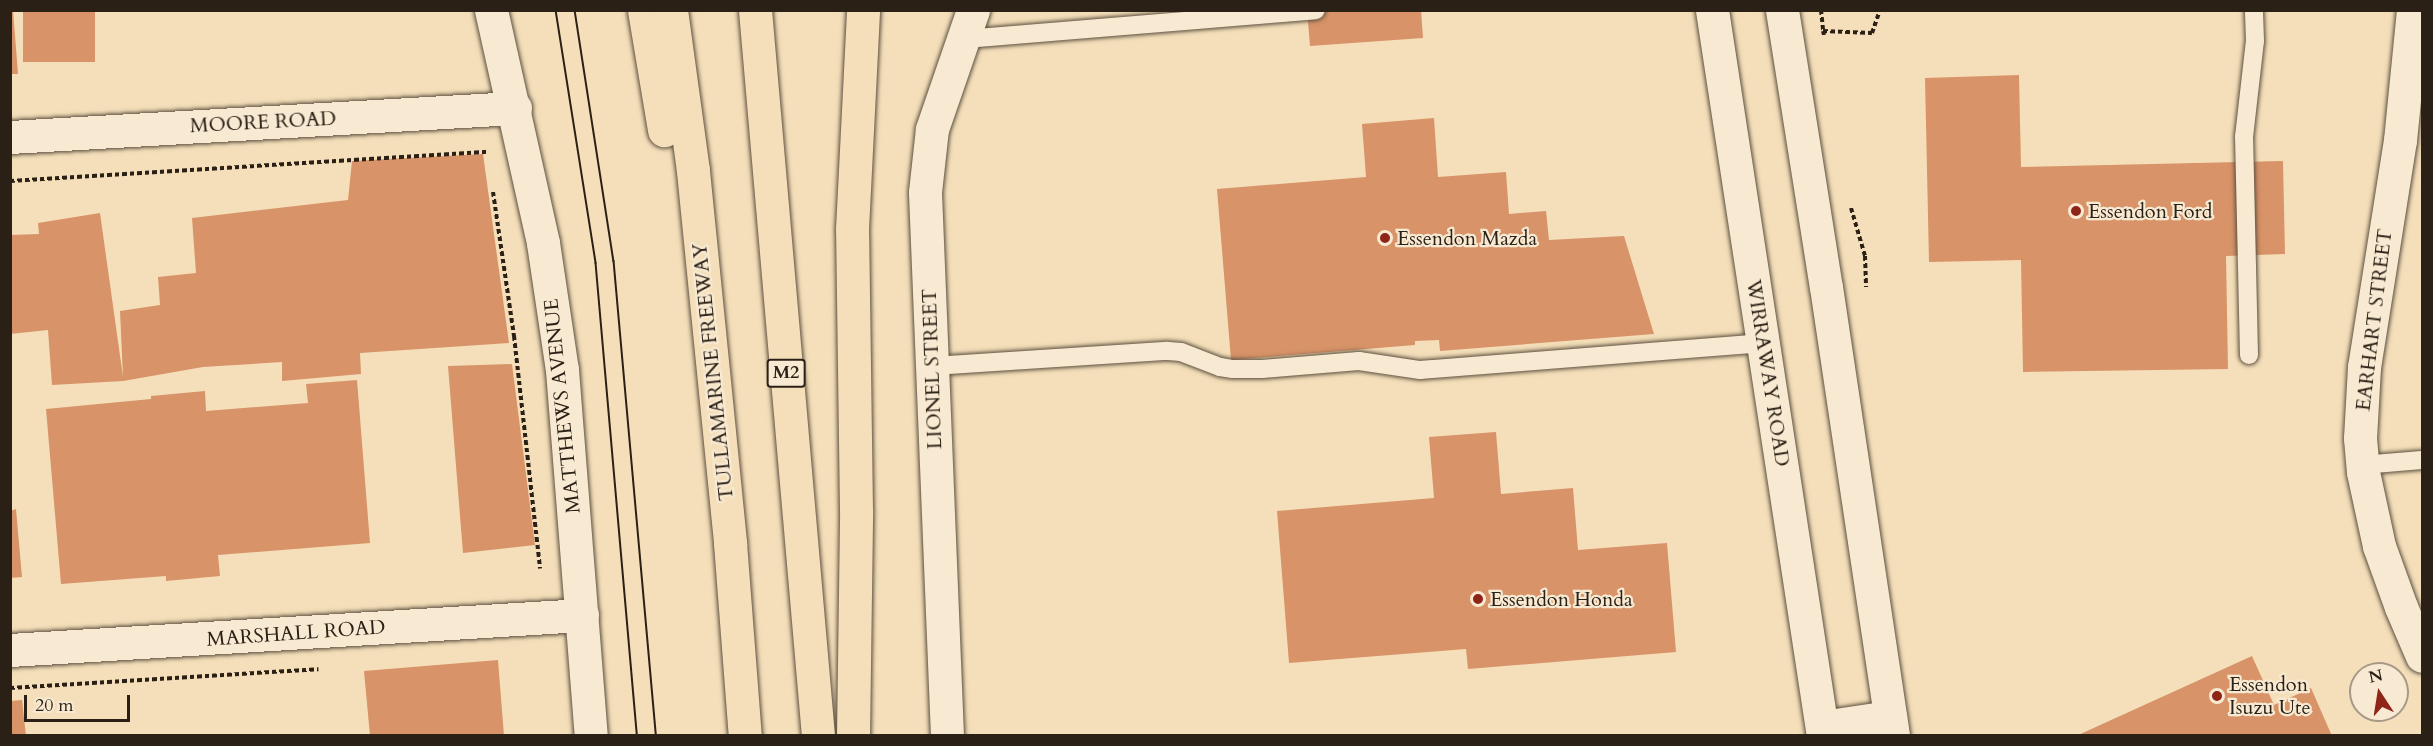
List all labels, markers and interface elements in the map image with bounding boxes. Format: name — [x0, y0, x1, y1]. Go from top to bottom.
street label: MOORE ROAD — [189, 106, 337, 138]
place label: Essendon Ford — [2088, 199, 2213, 223]
marker: Essendon Ford — [2069, 204, 2083, 218]
place label: Essendon Mazda — [1397, 226, 1537, 250]
street label: EARHART STREET — [2351, 228, 2397, 412]
marker: Essendon Mazda — [1378, 231, 1392, 245]
street label: TULLAMARINE FREEWAY — [688, 242, 738, 502]
street label: WIRRAWAY ROAD — [1741, 278, 1795, 468]
street label: LIONEL STREET — [917, 288, 947, 450]
street label: MATTHEWS AVENUE — [539, 297, 585, 515]
road number: M2 — [766, 358, 806, 388]
place label: Essendon Honda — [1490, 587, 1633, 611]
marker: Essendon Honda — [1471, 592, 1485, 606]
street label: MARSHALL ROAD — [206, 615, 386, 651]
north arrow — [2349, 662, 2409, 722]
text: N — [2367, 664, 2385, 689]
place label: Essendon Isuzu Ute — [2229, 672, 2311, 719]
scale bar — [27, 683, 134, 721]
marker: Essendon Isuzu Ute — [2210, 689, 2224, 703]
text: 20 m — [35, 693, 74, 718]

